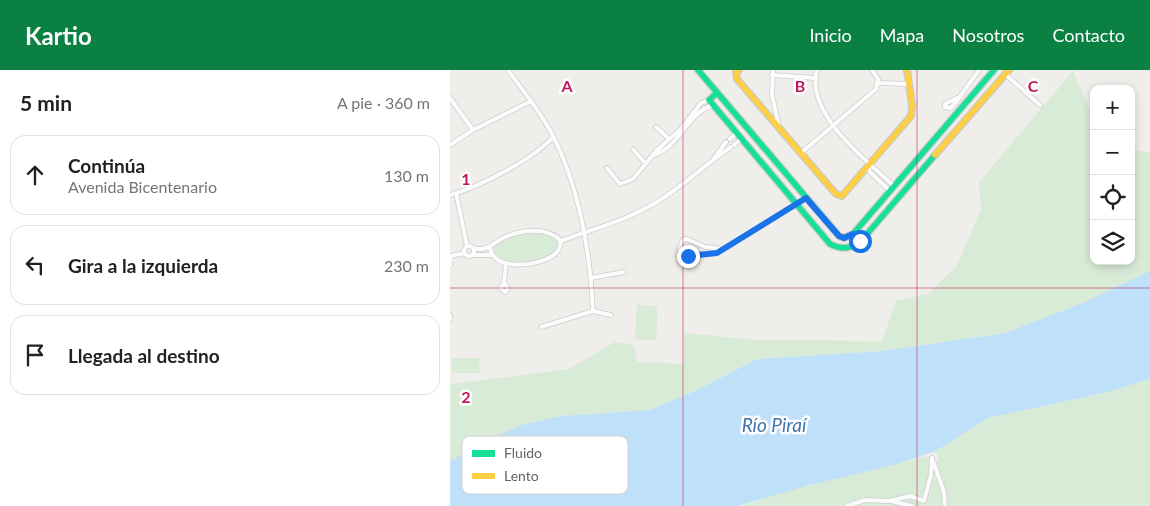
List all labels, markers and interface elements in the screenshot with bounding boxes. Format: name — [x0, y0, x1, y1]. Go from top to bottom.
text: Kartio — [25, 21, 92, 50]
text: Inicio — [809, 24, 852, 46]
text: Mapa — [880, 24, 924, 46]
text: Nosotros — [952, 24, 1024, 46]
text: Contacto — [1052, 24, 1125, 46]
text: A — [560, 76, 573, 95]
text: B — [795, 76, 805, 95]
text: C — [1028, 76, 1039, 95]
map controls — [1090, 85, 1135, 265]
button: + — [1090, 85, 1135, 130]
text: 5 min — [20, 90, 72, 115]
text: A pie · 360 m — [337, 93, 430, 112]
button: − — [1090, 130, 1135, 175]
text: Continúa — [68, 154, 145, 177]
icon: ahead — [21, 161, 49, 189]
text: 130 m — [384, 166, 429, 185]
text: 1 — [461, 169, 471, 188]
button: locate — [1090, 175, 1135, 220]
text: Avenida Bicentenario — [68, 177, 217, 196]
button: layers — [1090, 220, 1135, 265]
route start — [849, 230, 872, 253]
route end — [677, 245, 700, 268]
icon: left — [21, 251, 49, 279]
text: Gira a la izquierda — [68, 254, 218, 277]
text: 230 m — [384, 256, 429, 275]
icon: arrive — [21, 341, 49, 369]
text: Llegada al destino — [68, 344, 220, 367]
text: 2 — [461, 387, 471, 406]
water label: Río Piraí — [742, 413, 808, 436]
legend — [462, 436, 628, 494]
text: Fluido — [504, 444, 542, 461]
text: Lento — [504, 467, 539, 484]

